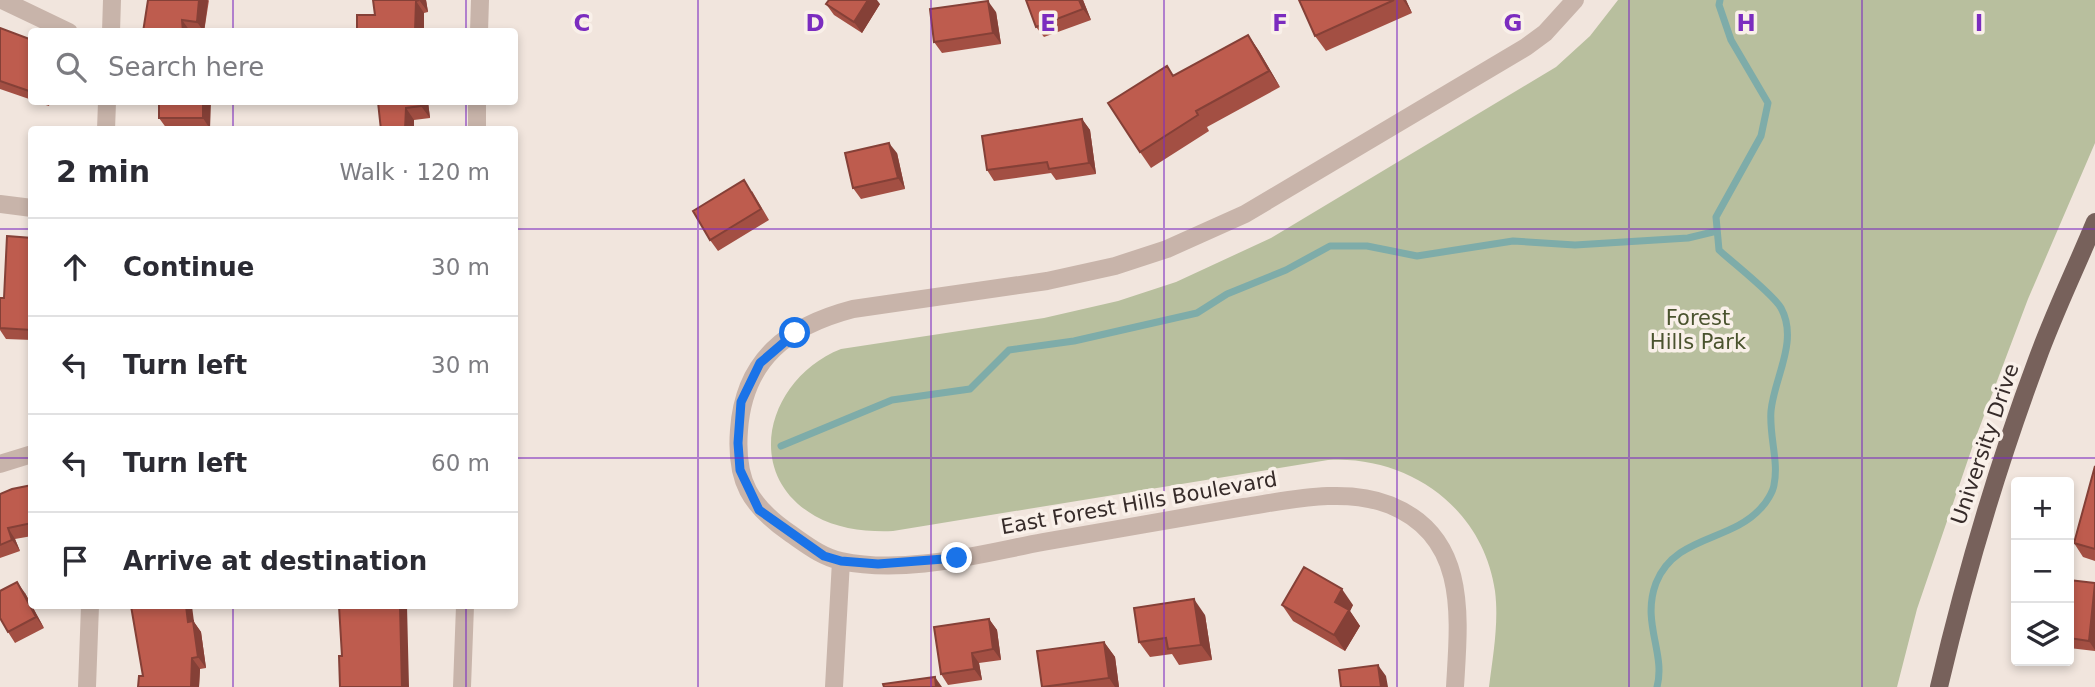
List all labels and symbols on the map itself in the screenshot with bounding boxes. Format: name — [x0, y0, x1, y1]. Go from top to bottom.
text: C — [574, 10, 590, 36]
text: D — [805, 10, 825, 36]
text: E — [1040, 10, 1056, 36]
text: F — [1272, 10, 1288, 36]
text: G — [1504, 10, 1522, 36]
text: H — [1736, 10, 1756, 36]
text: I — [1975, 10, 1983, 36]
park label: Forest Hills Park — [1650, 306, 1747, 354]
route start — [779, 317, 810, 348]
street label: University Drive — [1946, 360, 2024, 528]
street label: East Forest Hills Boulevard — [999, 467, 1279, 539]
route end — [941, 542, 972, 573]

